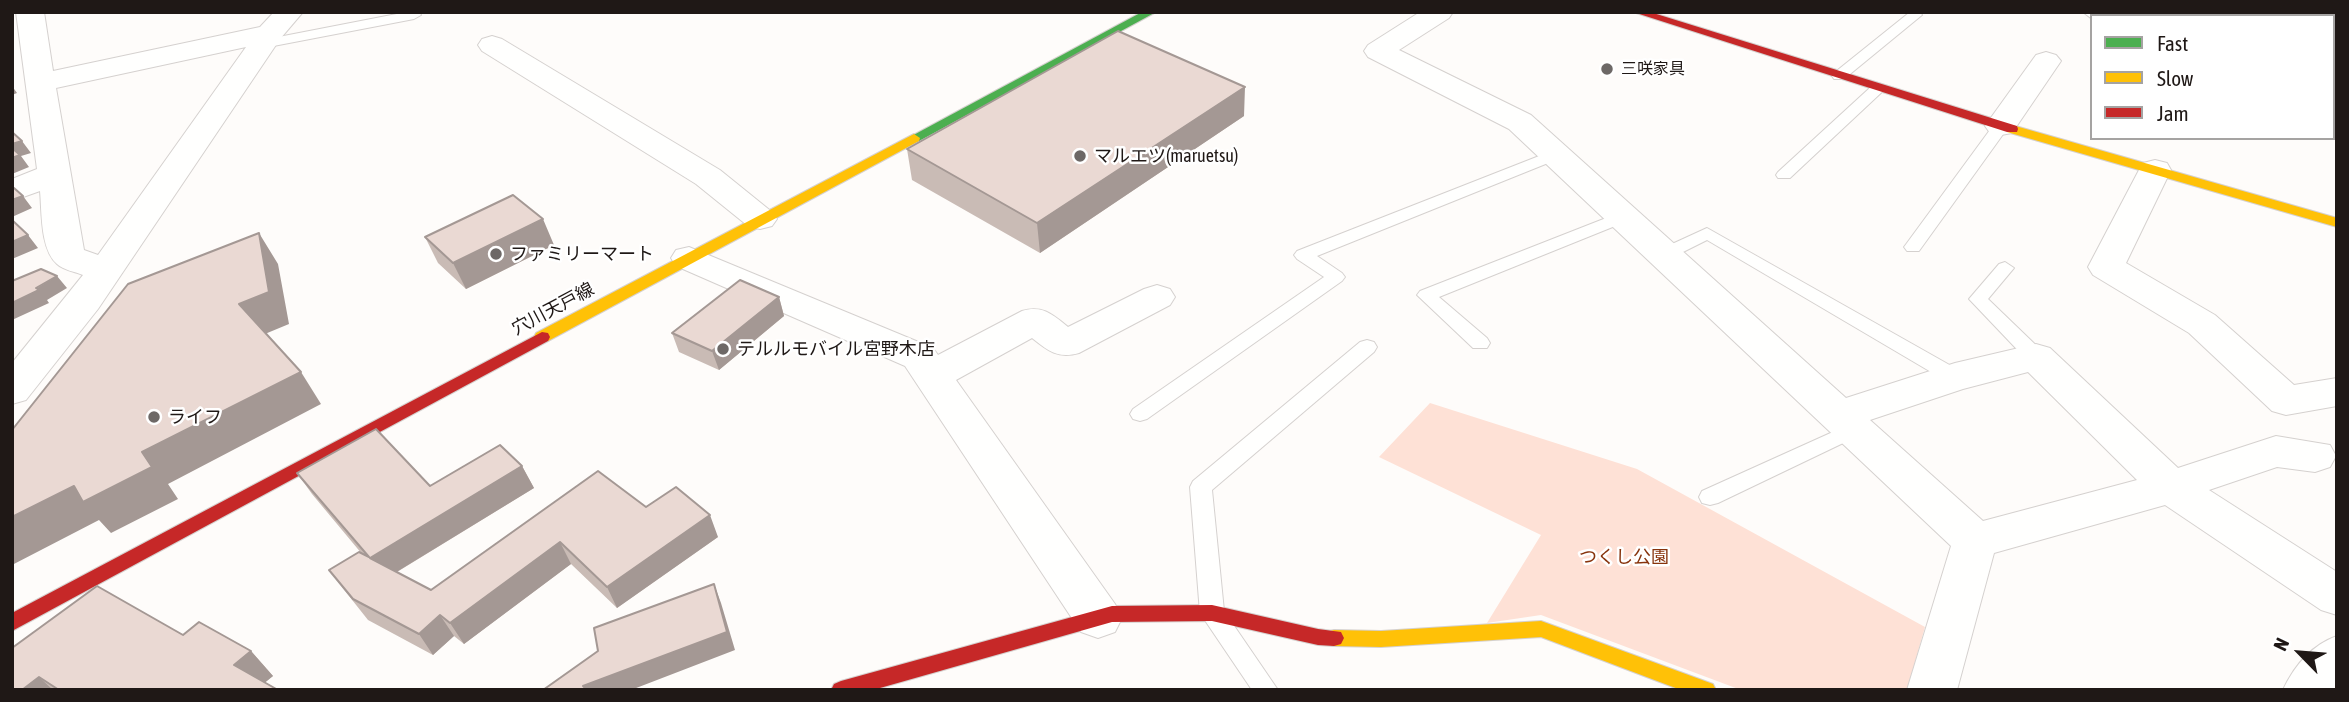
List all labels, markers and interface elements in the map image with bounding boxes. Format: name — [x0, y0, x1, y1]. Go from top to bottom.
legend — [2090, 14, 2335, 140]
text: Fast — [2157, 31, 2188, 55]
place label: 三咲家具 — [1621, 59, 1685, 79]
marker: 三咲家具 — [1599, 61, 1615, 77]
text: Slow — [2157, 66, 2193, 90]
text: Jam — [2157, 101, 2189, 125]
place label: マルエツ(maruetsu) — [1094, 145, 1238, 167]
marker: マルエツ(maruetsu) — [1072, 148, 1088, 164]
place label: ファミリーマート — [510, 243, 654, 265]
marker: ファミリーマート — [488, 246, 504, 262]
street label: 穴川天戸線 — [508, 278, 598, 340]
place label: テルルモバイル宮野木店 — [737, 338, 935, 360]
marker: テルルモバイル宮野木店 — [715, 341, 731, 357]
place label: ライフ — [168, 406, 222, 428]
marker: ライフ — [146, 409, 162, 425]
park label: つくし公園 — [1579, 546, 1669, 568]
north arrow — [2265, 618, 2335, 688]
text: N — [2269, 634, 2293, 654]

